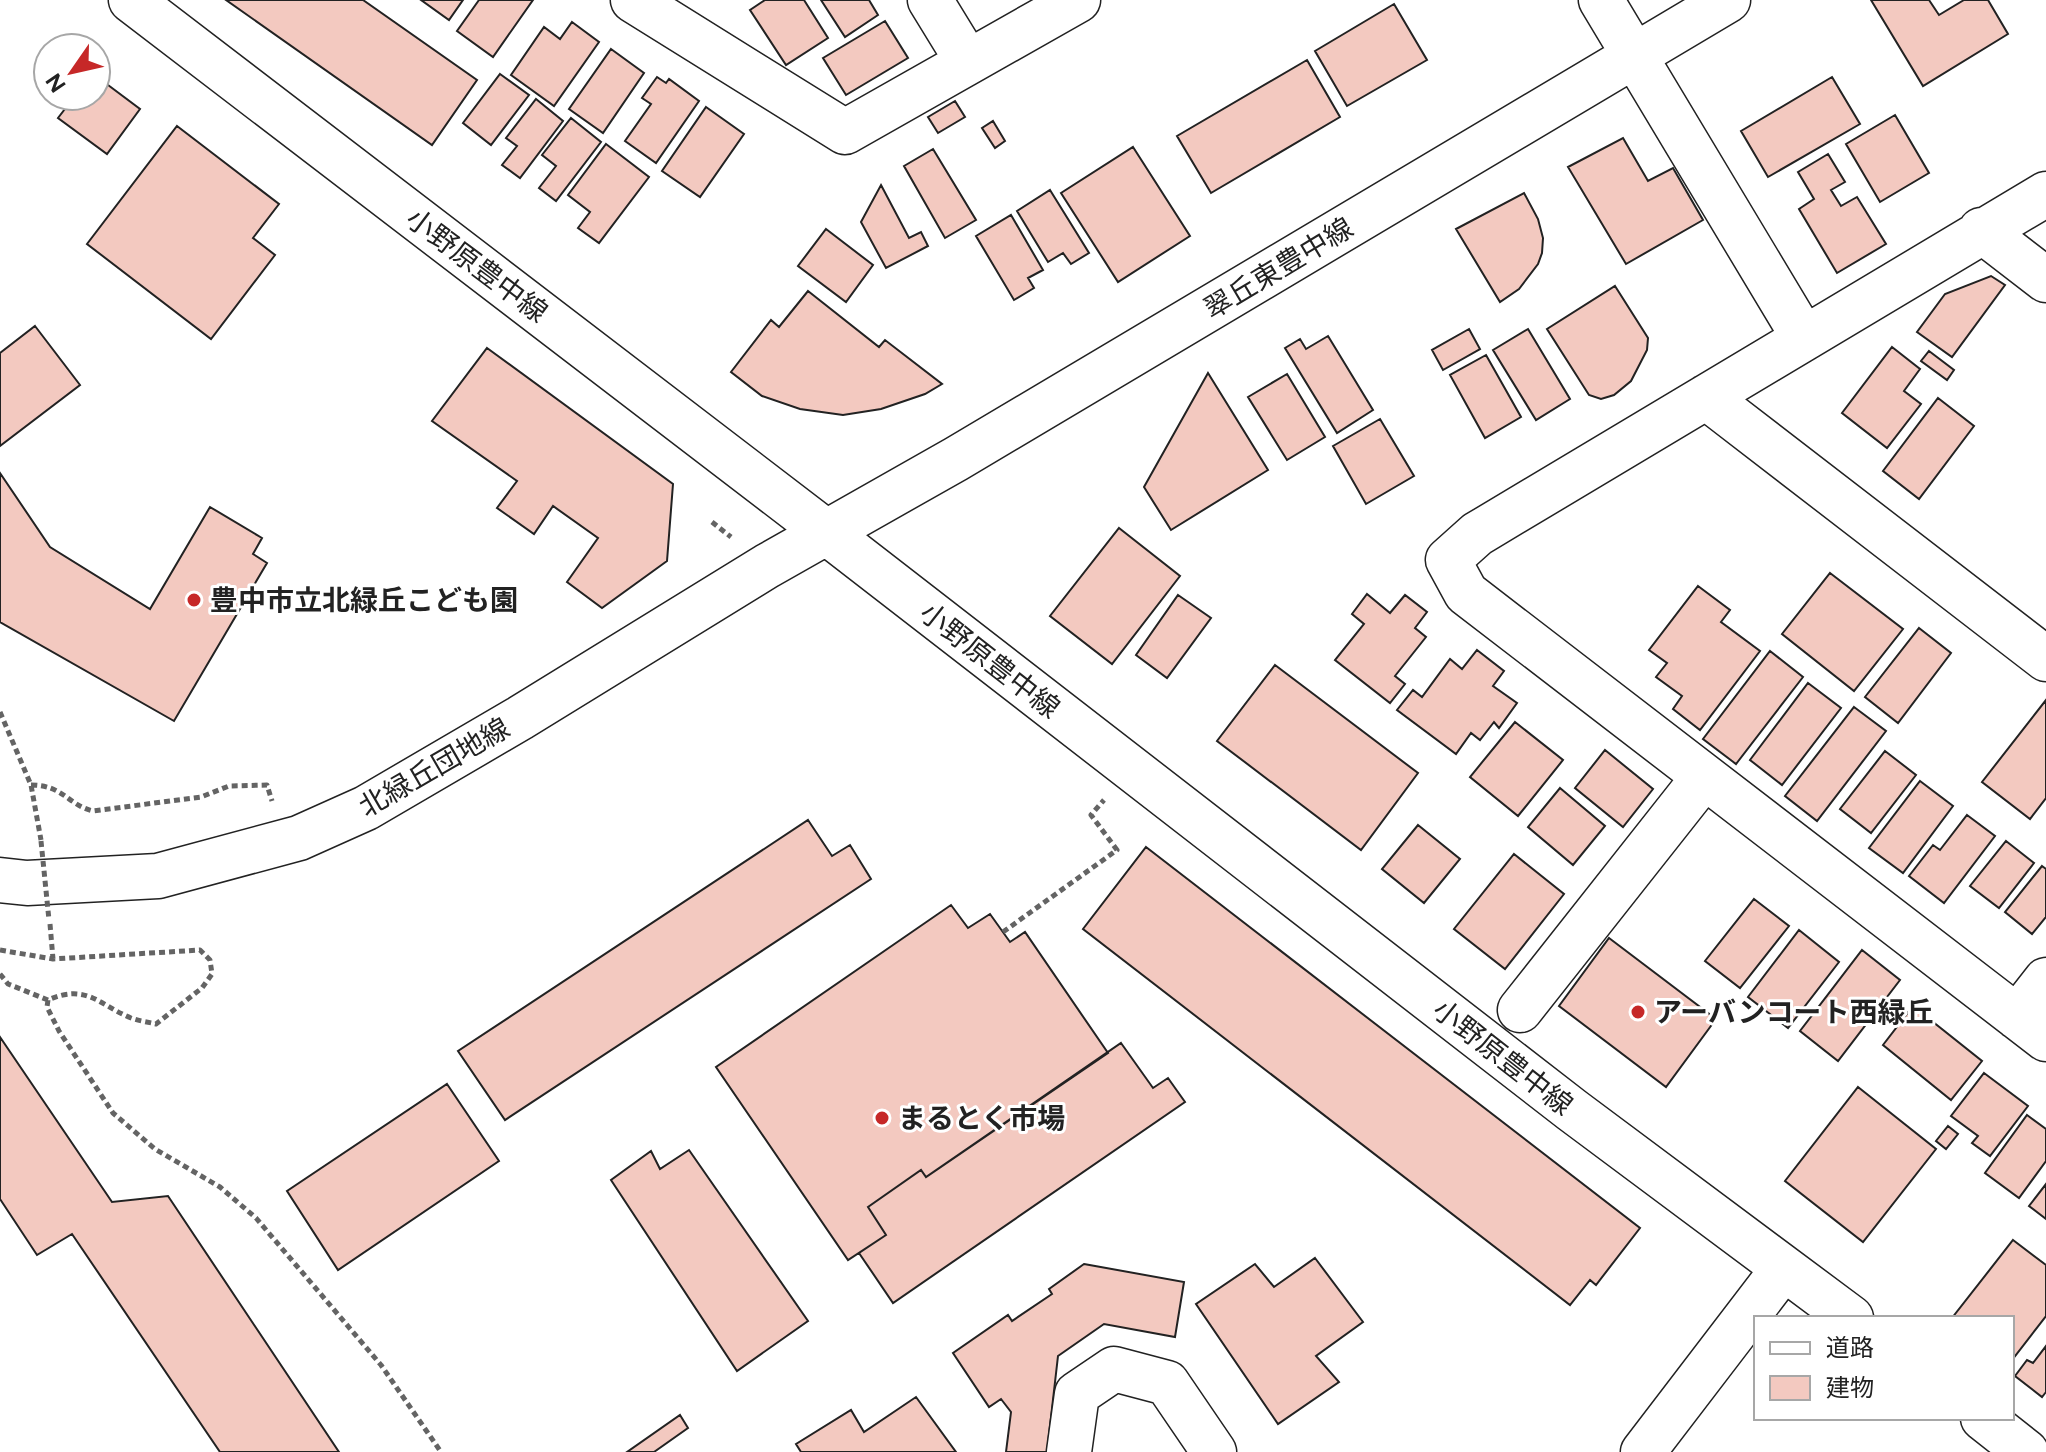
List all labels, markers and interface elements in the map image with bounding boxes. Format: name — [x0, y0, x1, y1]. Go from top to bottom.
north arrow — [32, 32, 112, 112]
text: N — [40, 68, 72, 98]
street label: 小野原豊中線 — [400, 201, 554, 329]
street label: 翠丘東豊中線 — [1197, 210, 1359, 326]
place label: 豊中市立北緑丘こども園 — [210, 583, 518, 617]
marker: 豊中市立北緑丘こども園 — [185, 591, 203, 609]
street label: 小野原豊中線 — [913, 595, 1067, 725]
street label: 北緑丘団地線 — [353, 710, 515, 824]
street label: 小野原豊中線 — [1426, 992, 1580, 1122]
place label: アーバンコート西緑丘 — [1654, 995, 1933, 1029]
marker: アーバンコート西緑丘 — [1629, 1003, 1647, 1021]
place label: まるとく市場 — [898, 1101, 1065, 1135]
marker: まるとく市場 — [873, 1109, 891, 1127]
legend — [1754, 1316, 2014, 1420]
text: 道路 — [1826, 1333, 1874, 1362]
text: 建物 — [1826, 1373, 1874, 1402]

